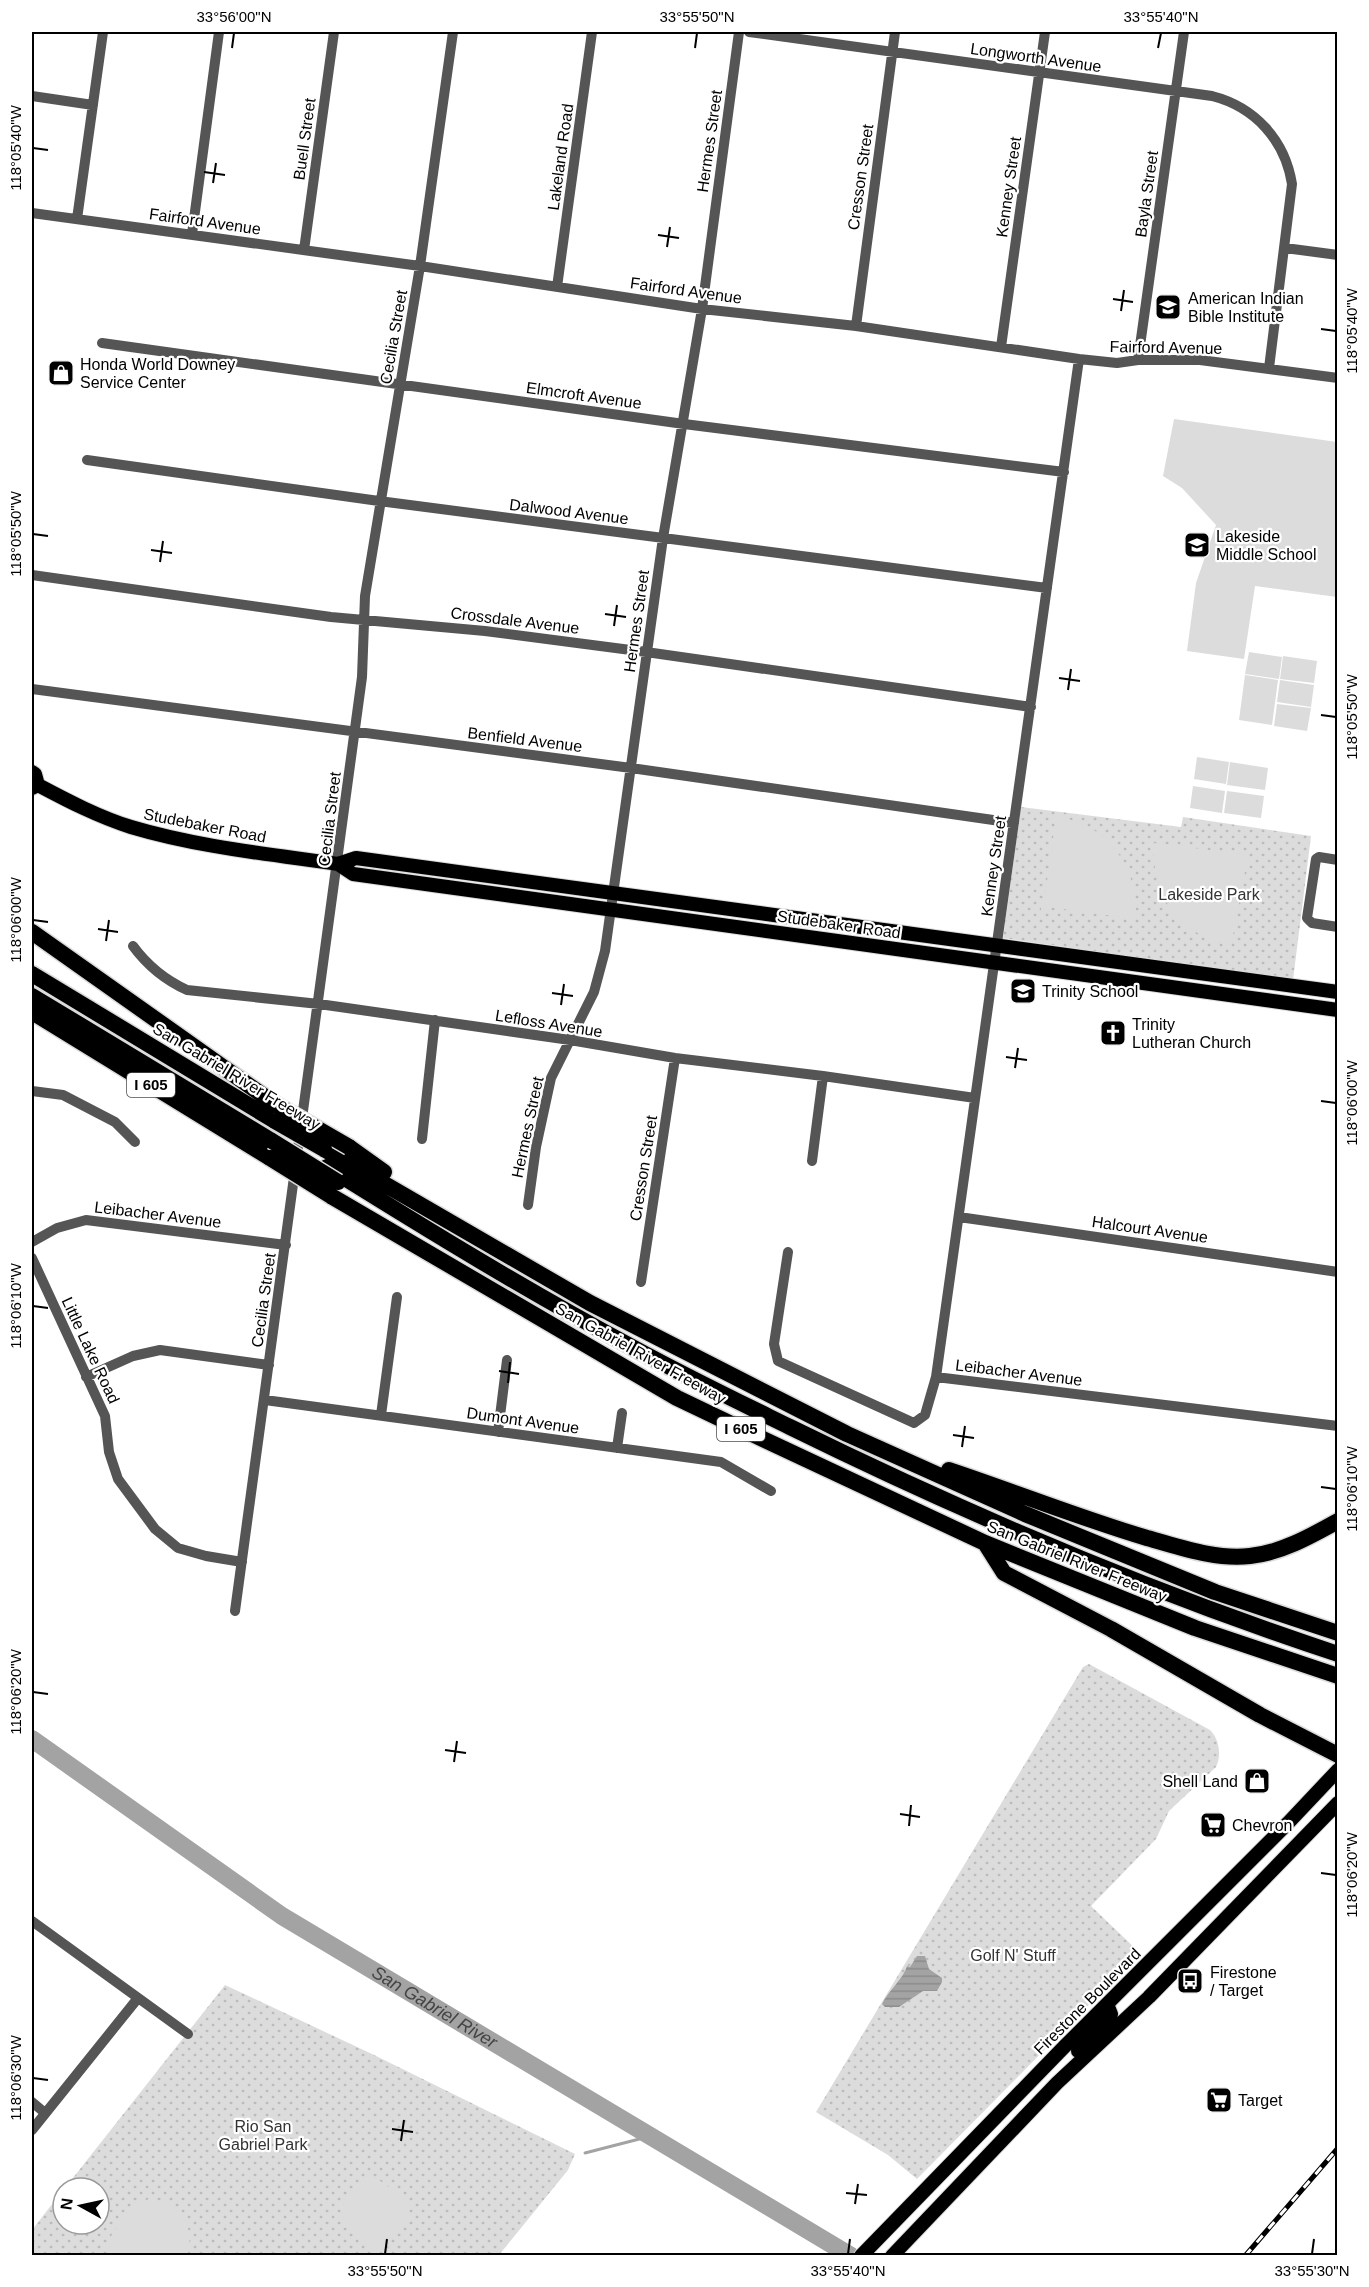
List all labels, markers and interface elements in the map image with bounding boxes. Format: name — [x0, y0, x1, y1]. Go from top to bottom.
text: 33°56'00"N — [196, 8, 272, 25]
text: 33°55'50"N — [659, 8, 735, 25]
text: 33°55'40"N — [1123, 8, 1199, 25]
street label: Longworth Avenue — [969, 40, 1103, 75]
street label: Hermes Street — [694, 88, 725, 193]
street label: Buell Street — [290, 96, 319, 181]
street label: Lakeland Road — [545, 103, 576, 212]
text: 118°05'40"W — [7, 104, 24, 191]
street label: Cresson Street — [845, 123, 876, 231]
street label: Kenney Street — [993, 135, 1024, 238]
street label: Bayla Street — [1132, 149, 1161, 238]
street label: Fairford Avenue — [148, 205, 262, 238]
street label: Fairford Avenue — [629, 274, 743, 307]
text: 118°05'40"W — [1343, 287, 1360, 374]
street label: Cecilia Street — [377, 288, 410, 385]
place label: American Indian Bible Institute — [1188, 290, 1304, 325]
school or university icon: American Indian Bible Institute — [1153, 292, 1183, 322]
street label: Fairford Avenue — [1110, 338, 1223, 357]
place label: Honda World Downey Service Center — [80, 356, 235, 391]
shop icon: Honda World Downey Service Center — [46, 358, 76, 388]
street label: Elmcroft Avenue — [525, 379, 643, 412]
text: 118°05'50"W — [7, 490, 24, 577]
street label: Dalwood Avenue — [508, 496, 630, 527]
place label: Lakeside Middle School — [1216, 528, 1317, 563]
school or university icon: Lakeside Middle School — [1182, 530, 1212, 560]
street label: Hermes Street — [621, 568, 652, 673]
street label: Crossdale Avenue — [450, 604, 580, 637]
text: 118°05'50"W — [1343, 673, 1360, 760]
street label: Benfield Avenue — [467, 724, 583, 755]
street label: Cecilia Street — [315, 770, 344, 867]
street label: Studebaker Road — [142, 805, 268, 846]
street label: Kenney Street — [978, 814, 1009, 917]
text: 118°06'00"W — [7, 876, 24, 963]
park label: Lakeside Park — [1158, 886, 1261, 903]
street label: Studebaker Road — [776, 907, 902, 942]
school or university icon: Trinity School — [1008, 976, 1038, 1006]
place label: Trinity School — [1042, 983, 1138, 1000]
street label: Lefloss Avenue — [494, 1007, 604, 1040]
place label: Trinity Lutheran Church — [1132, 1016, 1251, 1051]
church icon: Trinity Lutheran Church — [1098, 1018, 1128, 1048]
street label: San Gabriel River Freeway — [150, 1020, 323, 1133]
text: 118°06'00"W — [1343, 1059, 1360, 1146]
road number: I 605 — [127, 1073, 175, 1097]
street label: Hermes Street — [508, 1074, 547, 1179]
street label: Cresson Street — [627, 1114, 660, 1222]
street label: Leibacher Avenue — [93, 1198, 223, 1231]
street label: Halcourt Avenue — [1091, 1213, 1209, 1246]
street label: Cecilia Street — [248, 1251, 279, 1348]
text: 118°06'10"W — [7, 1262, 24, 1349]
street label: Little Lake Road — [58, 1294, 123, 1406]
street label: San Gabriel River Freeway — [553, 1299, 729, 1407]
street label: Leibacher Avenue — [954, 1356, 1084, 1389]
street label: Dumont Avenue — [466, 1404, 580, 1437]
road number: I 605 — [717, 1417, 765, 1441]
text: 118°06'10"W — [1343, 1445, 1360, 1532]
street label: San Gabriel River Freeway — [985, 1518, 1169, 1605]
text: 118°06'20"W — [7, 1648, 24, 1735]
shop icon: Shell Land — [1242, 1766, 1272, 1796]
place label: Shell Land — [1162, 1773, 1238, 1790]
supermarket icon: Chevron — [1198, 1810, 1228, 1840]
place label: Chevron — [1232, 1817, 1292, 1834]
text: 118°06'20"W — [1343, 1831, 1360, 1918]
street label: Firestone Boulevard — [1031, 1945, 1144, 2058]
park label: Golf N' Stuff — [970, 1947, 1056, 1964]
water label: San Gabriel River — [368, 1962, 502, 2053]
place label: Firestone / Target — [1210, 1964, 1277, 1999]
bus stop icon: Firestone / Target — [1175, 1966, 1205, 1996]
text: 118°06'30"W — [7, 2034, 24, 2121]
supermarket icon: Target — [1204, 2085, 1234, 2115]
place label: Target — [1238, 2092, 1283, 2109]
park label: Rio San Gabriel Park — [219, 2118, 308, 2153]
north arrow — [51, 2176, 111, 2236]
text: N — [57, 2197, 76, 2211]
text: 33°55'50"N — [347, 2262, 423, 2279]
text: 33°55'40"N — [810, 2262, 886, 2279]
text: 33°55'30"N — [1274, 2262, 1350, 2279]

